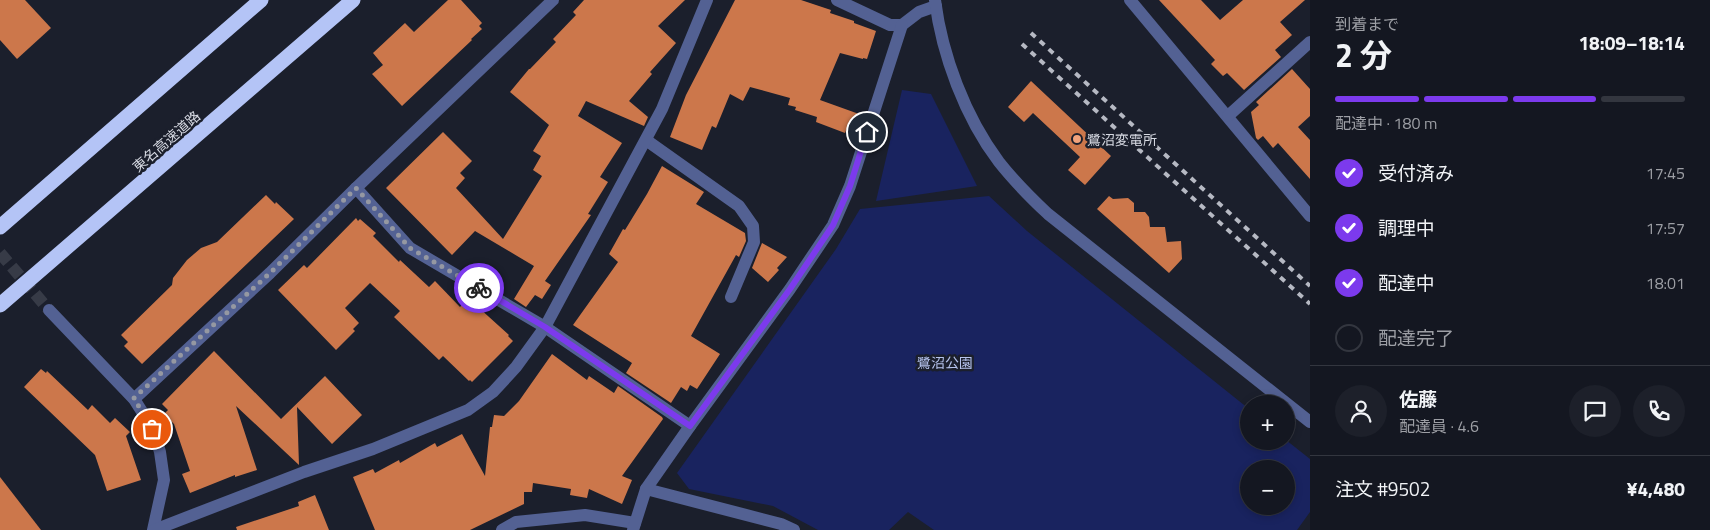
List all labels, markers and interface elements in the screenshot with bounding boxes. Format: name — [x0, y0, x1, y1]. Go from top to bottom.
text: 到着まで — [1335, 12, 1399, 36]
text: 18:09–18:14 — [1578, 28, 1685, 57]
text: 2 分 — [1335, 31, 1392, 79]
street label: 東名高速道路 — [127, 106, 205, 176]
pin — [846, 111, 888, 153]
text: 配達中 · 180 m — [1335, 111, 1437, 135]
icon: home — [853, 118, 881, 146]
place label: 鷺沼変電所 — [1087, 129, 1157, 150]
marker: 鷺沼変電所 — [1071, 133, 1083, 145]
text: 受付済み — [1378, 158, 1454, 187]
icon: check — [1335, 159, 1363, 187]
text: 17:45 — [1646, 161, 1685, 185]
text: 調理中 — [1378, 213, 1435, 242]
icon: check — [1335, 214, 1363, 242]
text: 17:57 — [1646, 216, 1685, 240]
courier — [454, 263, 504, 313]
text: 配達中 — [1378, 268, 1435, 297]
icon: check — [1335, 269, 1363, 297]
text: 18:01 — [1646, 271, 1685, 295]
icon: bike — [465, 274, 493, 302]
text: 配達完了 — [1378, 323, 1454, 352]
park label: 鷺沼公園 — [917, 352, 973, 373]
text: 佐藤 — [1399, 384, 1437, 413]
button: person — [1335, 385, 1387, 437]
button: chat — [1569, 385, 1621, 437]
button: phone — [1633, 385, 1685, 437]
map controls — [1240, 395, 1295, 515]
button: + — [1240, 395, 1295, 450]
pin — [131, 408, 173, 450]
text: 配達員 · 4.6 — [1399, 414, 1479, 438]
icon: bag — [138, 415, 166, 443]
button: − — [1240, 460, 1295, 515]
text: 注文 #9502 — [1335, 474, 1430, 503]
text: ¥4,480 — [1627, 474, 1685, 503]

